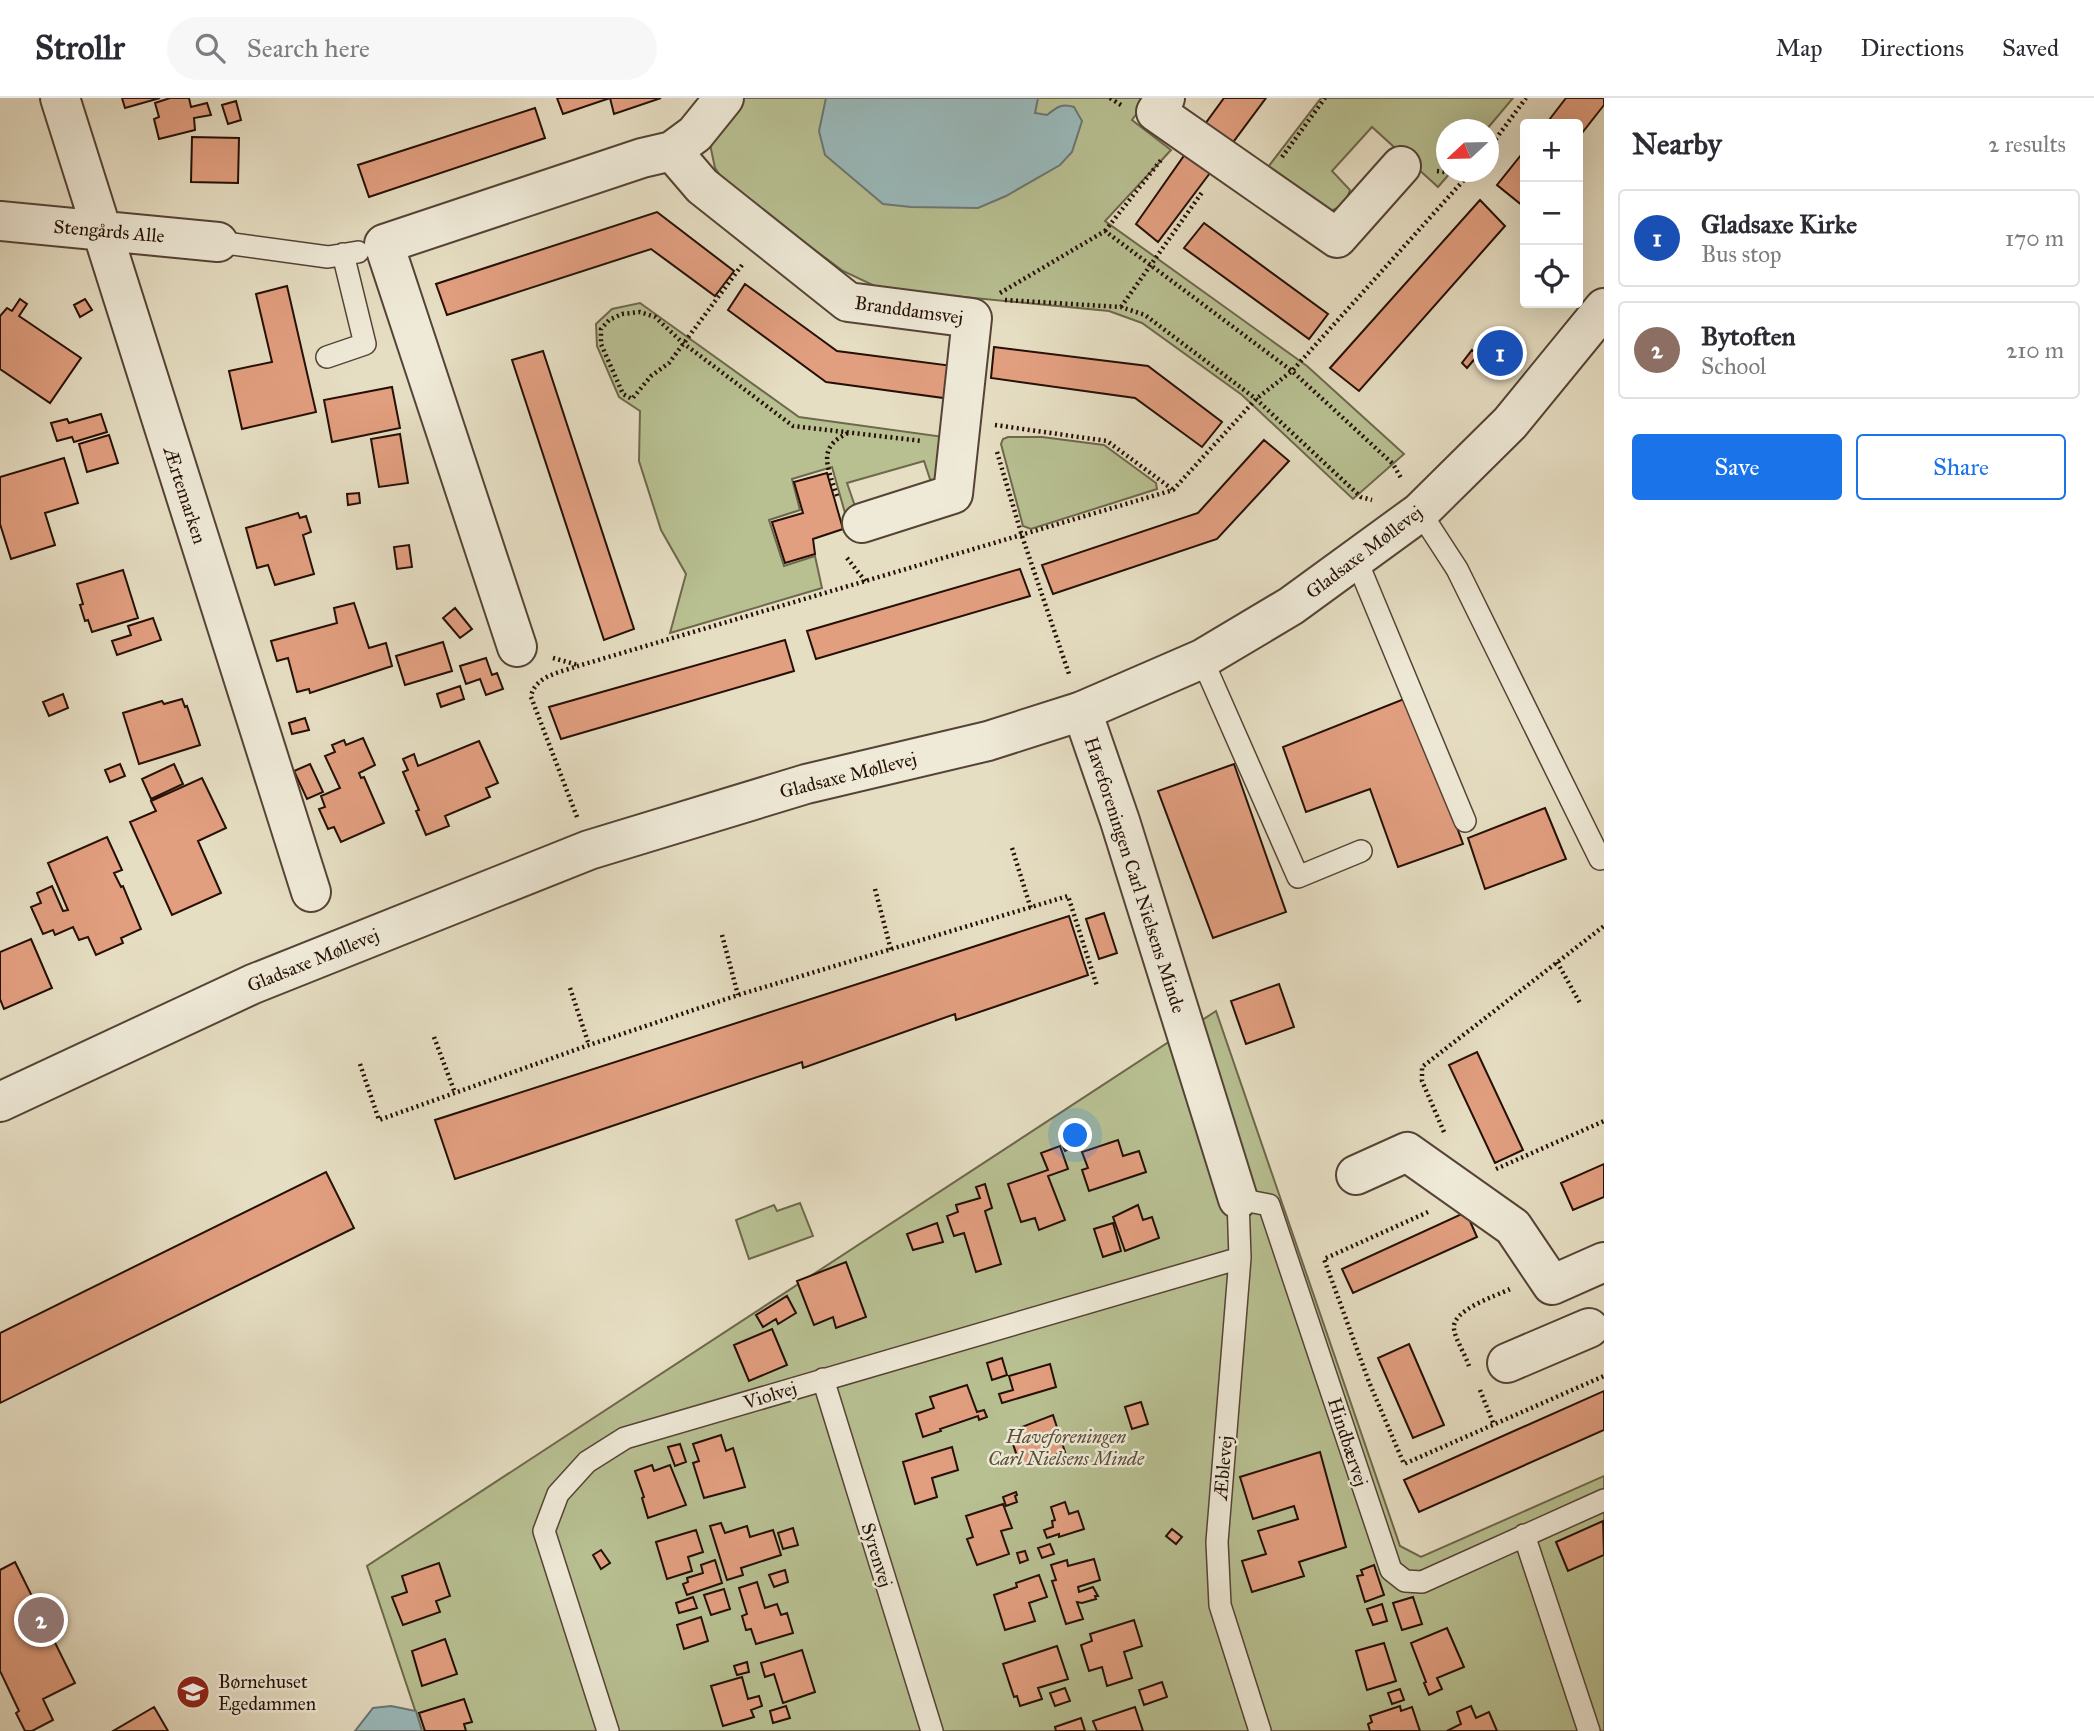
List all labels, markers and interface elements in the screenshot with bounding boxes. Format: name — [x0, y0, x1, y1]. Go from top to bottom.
search box — [167, 17, 657, 80]
text: Strollr — [35, 28, 125, 68]
icon: search — [191, 29, 229, 67]
text: Search here — [247, 32, 370, 64]
text: Map — [1776, 33, 1823, 63]
text: Directions — [1861, 33, 1964, 63]
text: Saved — [2002, 33, 2059, 63]
north arrow — [1436, 119, 1499, 182]
map controls — [1520, 119, 1583, 308]
button: + — [1520, 119, 1583, 182]
text: Nearby — [1632, 126, 1722, 162]
text: 2 results — [1988, 130, 2066, 158]
button: − — [1520, 182, 1583, 245]
text: Gladsaxe Kirke — [1701, 208, 1857, 240]
street label: Stengårds Alle — [52, 215, 165, 248]
text: 1 — [1652, 224, 1662, 252]
text: 170 m — [2005, 224, 2064, 252]
text: Bus stop — [1701, 240, 1782, 268]
button: locate — [1520, 245, 1583, 308]
street label: Branddamsvej — [853, 291, 965, 329]
text: Bytoften — [1701, 320, 1796, 352]
pin: 1 — [1477, 327, 1523, 379]
text: 2 — [1651, 336, 1663, 364]
text: 210 m — [2006, 336, 2064, 364]
text: School — [1701, 352, 1766, 380]
button: Save — [1632, 434, 1842, 500]
button: Share — [1856, 434, 2066, 500]
street label: Ærtemarken — [158, 442, 212, 547]
street label: Gladsaxe Møllevej — [1301, 501, 1427, 603]
street label: Haveforeningen Carl Nielsens Minde — [1078, 734, 1191, 1016]
street label: Gladsaxe Møllevej — [777, 747, 919, 803]
street label: Gladsaxe Møllevej — [244, 923, 382, 997]
your location — [1058, 1118, 1092, 1152]
street label: Violvej — [740, 1376, 799, 1414]
street label: Hindbærvej — [1323, 1395, 1373, 1489]
park label: Haveforeningen Carl Nielsens Minde — [988, 1425, 1145, 1470]
street label: Æblevej — [1209, 1435, 1237, 1502]
street label: Syrenvej — [856, 1520, 898, 1590]
pin: 2 — [18, 1594, 64, 1646]
place label: Børnehuset Egedammen — [218, 1670, 316, 1716]
school or university icon: Børnehuset Egedammen — [174, 1673, 212, 1711]

